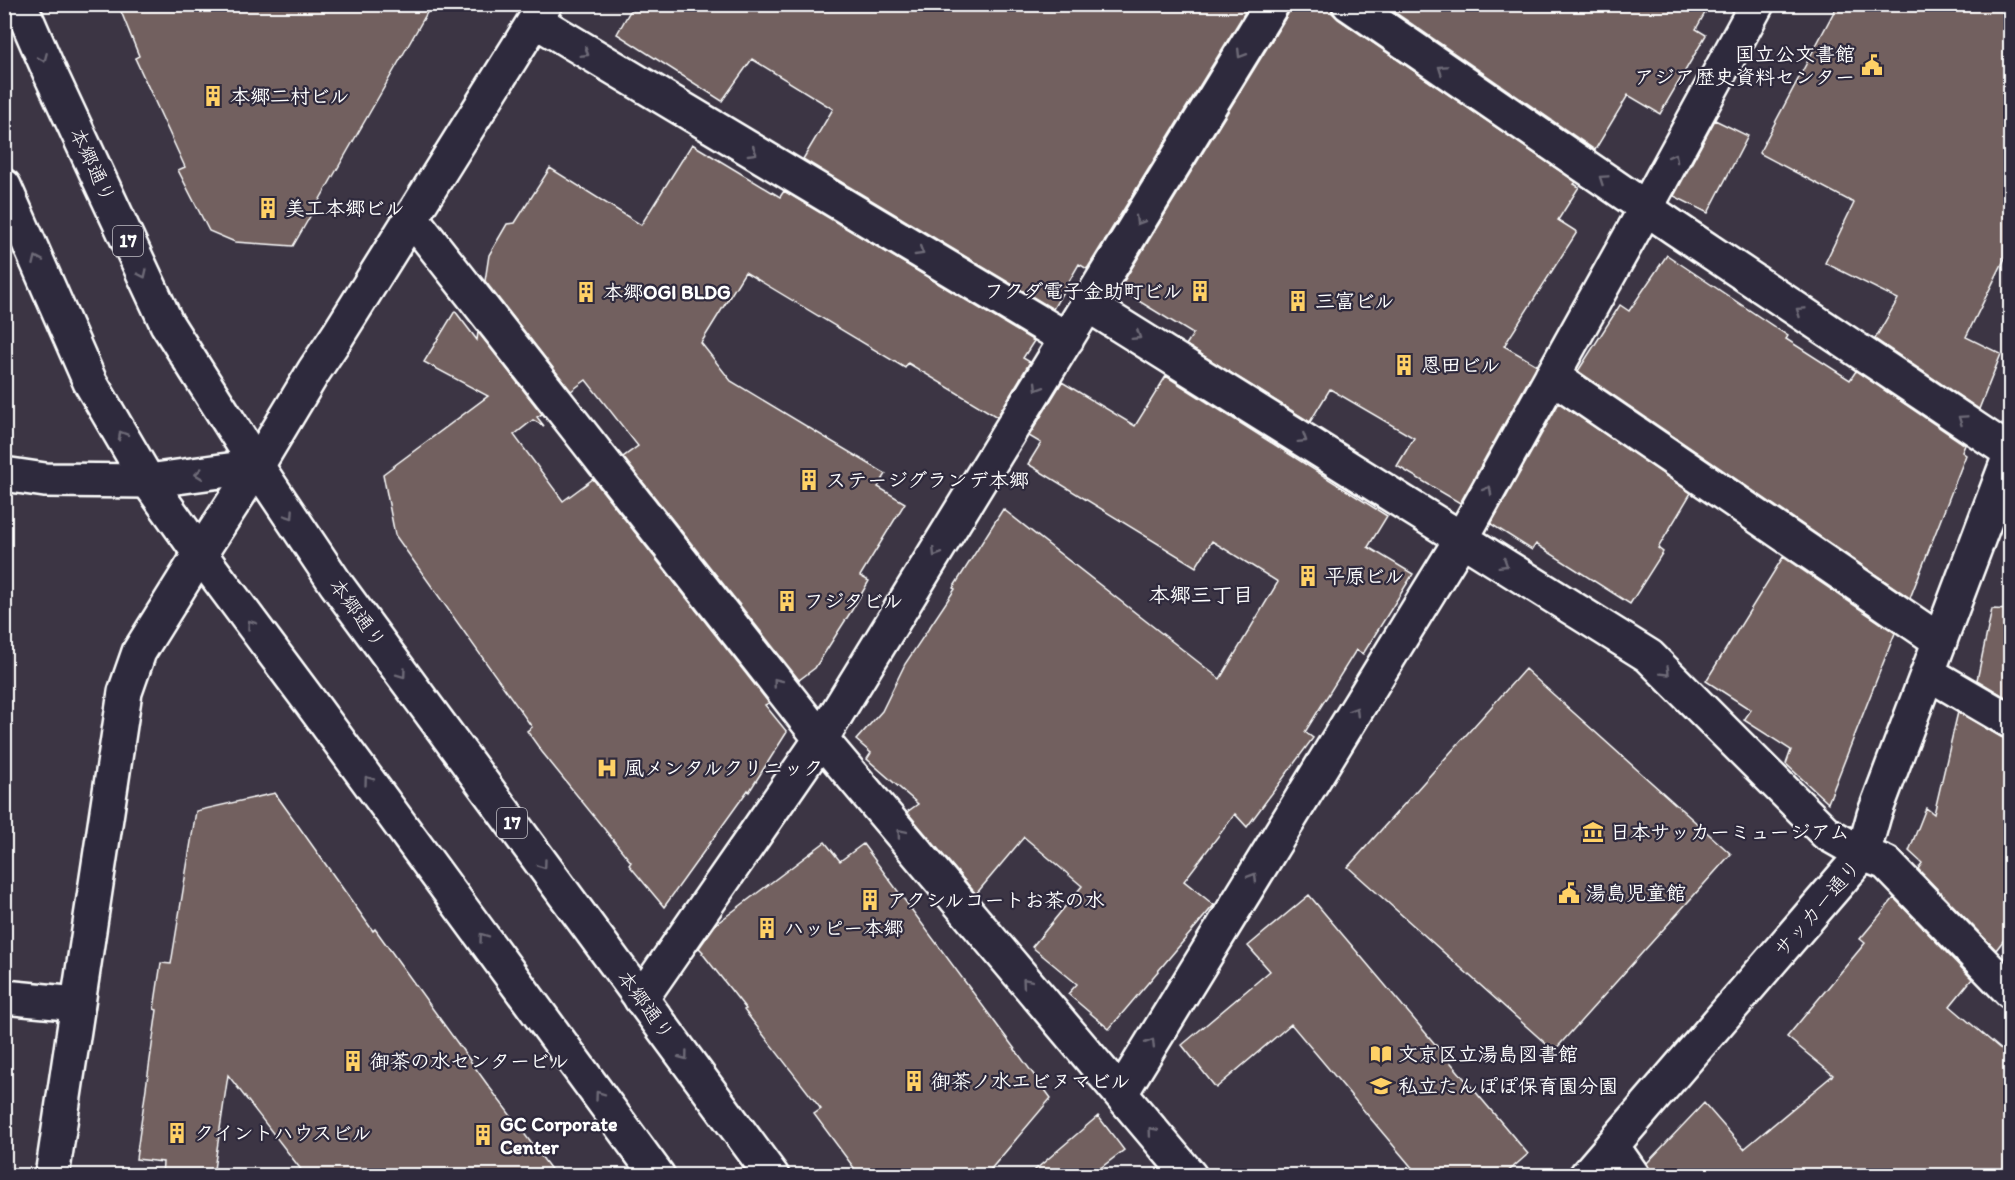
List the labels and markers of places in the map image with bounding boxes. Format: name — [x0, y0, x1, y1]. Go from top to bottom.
place label: 国立公文書館 アジア歴史資料センター — [1634, 42, 1855, 89]
public building icon: 国立公文書館 アジア歴史資料センター — [1860, 53, 1884, 77]
building icon: 本郷二村ビル — [201, 84, 225, 108]
place label: 本郷二村ビル — [230, 84, 350, 108]
building icon: 美工本郷ビル — [256, 196, 280, 220]
place label: 美工本郷ビル — [285, 196, 405, 220]
place label: フクダ電子金助町ビル — [984, 279, 1183, 303]
building icon: フクダ電子金助町ビル — [1188, 279, 1212, 303]
building icon: 本郷OGI BLDG — [574, 280, 598, 304]
place label: 本郷OGI BLDG — [603, 280, 731, 304]
building icon: 三富ビル — [1286, 289, 1310, 313]
place label: 三富ビル — [1315, 289, 1395, 313]
building icon: 恩田ビル — [1392, 353, 1416, 377]
place label: 恩田ビル — [1421, 353, 1501, 377]
building icon: ステージグランデ本郷 — [797, 468, 821, 492]
place label: ステージグランデ本郷 — [826, 468, 1029, 492]
building icon: 平原ビル — [1296, 564, 1320, 588]
place label: 平原ビル — [1325, 564, 1405, 588]
building icon: フジタビル — [775, 589, 799, 613]
place label: フジタビル — [804, 589, 903, 613]
hospital icon: 風メンタルクリニック — [595, 756, 619, 780]
place label: 風メンタルクリニック — [624, 756, 823, 780]
museum icon: 日本サッカーミュージアム — [1581, 820, 1605, 844]
place label: 日本サッカーミュージアム — [1610, 820, 1850, 844]
public building icon: 湯島児童館 — [1557, 881, 1581, 905]
place label: 湯島児童館 — [1586, 881, 1686, 905]
building icon: アクシルコートお茶の水 — [858, 888, 882, 912]
place label: アクシルコートお茶の水 — [887, 888, 1105, 912]
building icon: ハッピー本郷 — [755, 916, 779, 940]
place label: ハッピー本郷 — [784, 916, 903, 940]
library icon: 文京区立湯島図書館 — [1369, 1042, 1393, 1066]
place label: 文京区立湯島図書館 — [1398, 1042, 1578, 1066]
building icon: 御茶の水センタービル — [341, 1049, 365, 1073]
place label: 御茶の水センタービル — [370, 1049, 569, 1073]
building icon: 御茶ノ水エビヌマビル — [902, 1069, 926, 1093]
place label: 御茶ノ水エビヌマビル — [931, 1069, 1131, 1093]
school or university icon: 私立たんぽぽ保育園分園 — [1369, 1074, 1393, 1098]
place label: 私立たんぽぽ保育園分園 — [1398, 1074, 1618, 1098]
place label: GC Corporate Center — [500, 1112, 618, 1159]
building icon: クイントハウスビル — [165, 1121, 189, 1145]
place label: クイントハウスビル — [194, 1121, 372, 1145]
building icon: GC Corporate Center — [471, 1123, 495, 1147]

